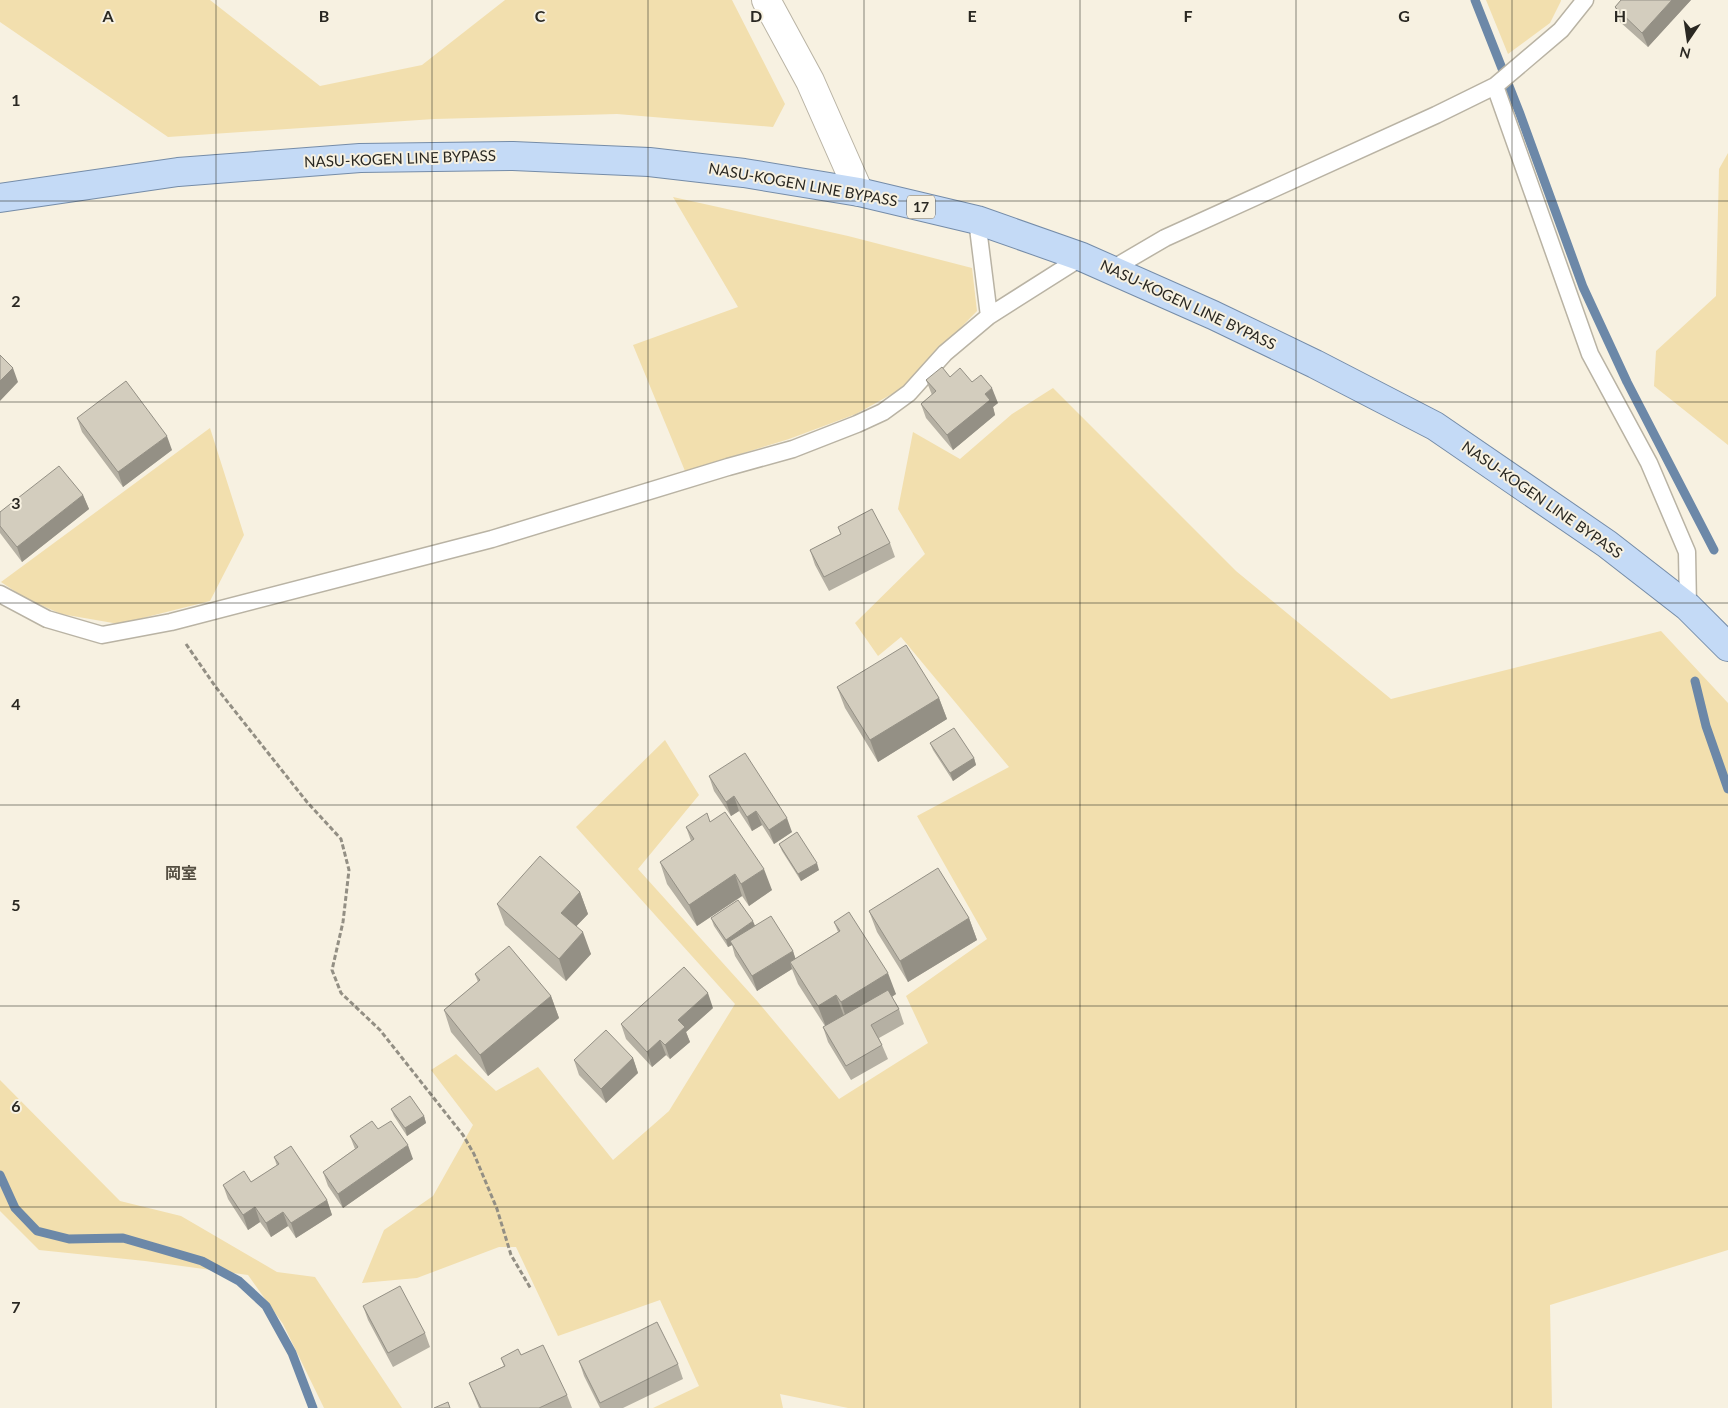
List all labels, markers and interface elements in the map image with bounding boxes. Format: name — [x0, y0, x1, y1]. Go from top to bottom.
text: A — [101, 6, 114, 25]
text: B — [319, 6, 329, 25]
text: C — [535, 6, 546, 25]
text: D — [750, 6, 762, 25]
text: E — [967, 6, 977, 25]
text: F — [1183, 6, 1193, 25]
text: G — [1398, 6, 1410, 25]
text: H — [1614, 6, 1626, 25]
north arrow — [1663, 15, 1713, 65]
text: N — [1678, 44, 1692, 63]
text: 1 — [11, 90, 21, 109]
street label: NASU-KOGEN LINE BYPASS — [304, 146, 496, 170]
street label: NASU-KOGEN LINE BYPASS — [707, 158, 899, 210]
road number: 17 — [907, 196, 935, 218]
street label: NASU-KOGEN LINE BYPASS — [1098, 255, 1279, 353]
text: 2 — [11, 291, 21, 310]
street label: NASU-KOGEN LINE BYPASS — [1459, 437, 1626, 562]
text: 3 — [11, 493, 21, 512]
text: 4 — [11, 694, 21, 713]
district label: 岡室 — [165, 863, 197, 882]
text: 5 — [11, 895, 21, 914]
text: 6 — [11, 1096, 21, 1115]
text: 7 — [11, 1297, 21, 1316]

